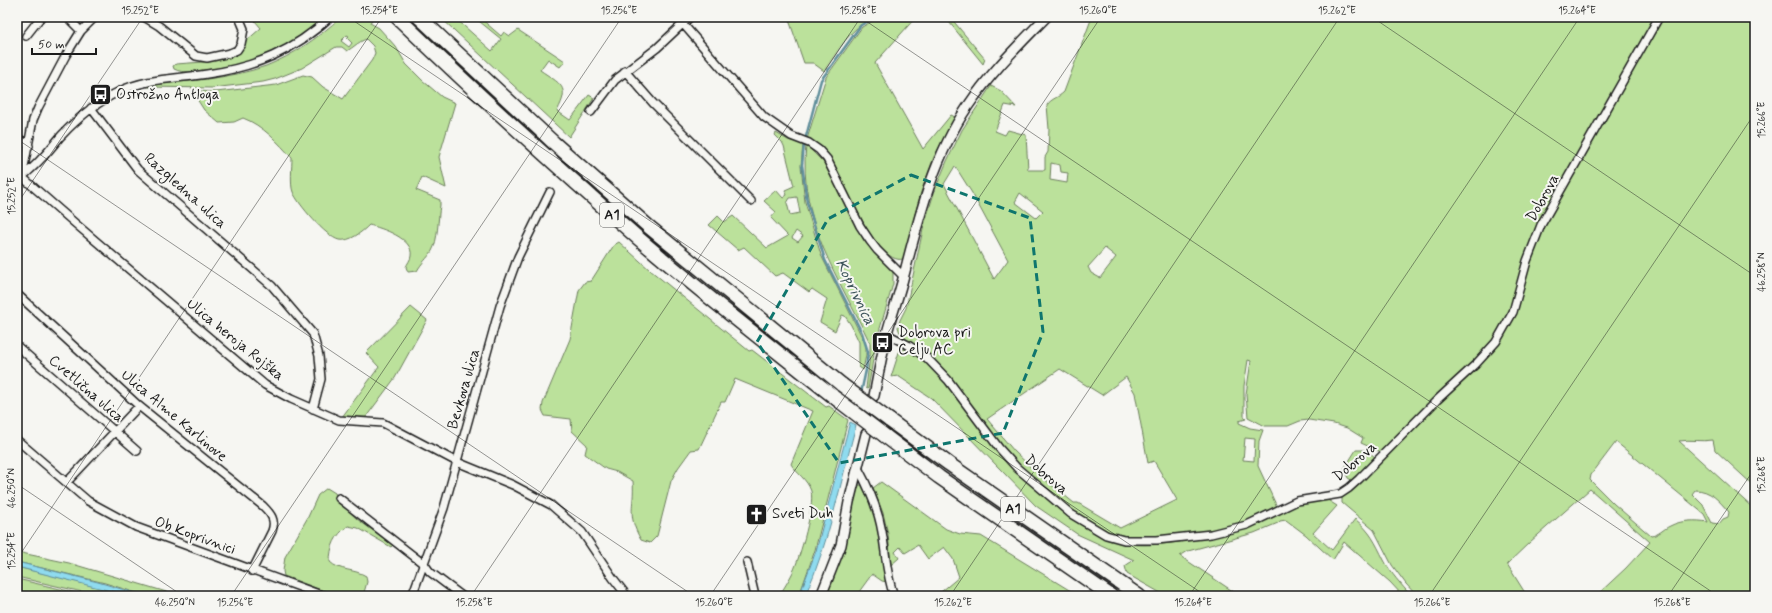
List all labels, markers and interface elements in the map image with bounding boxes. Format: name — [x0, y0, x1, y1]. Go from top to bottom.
text: 15.252°E — [121, 4, 159, 18]
text: 15.254°E — [360, 4, 398, 18]
text: 15.256°E — [601, 4, 637, 18]
text: 15.258°E — [840, 4, 877, 18]
text: 15.260°E — [1079, 4, 1117, 18]
text: 15.262°E — [1318, 4, 1356, 18]
text: 15.264°E — [1558, 4, 1596, 18]
scale bar — [32, 30, 96, 56]
text: 50 m — [38, 37, 65, 53]
bus stop icon: Ostrožno Antloga — [88, 82, 114, 108]
place label: Ostrožno Antloga — [116, 85, 220, 105]
text: 15.266°E — [1755, 102, 1769, 138]
street label: Razgledna ulica — [139, 149, 231, 234]
street label: Dobrova — [1522, 170, 1564, 226]
text: 15.252°E — [5, 177, 19, 215]
road number: A1 — [600, 203, 624, 227]
text: 46.258°N — [1755, 252, 1769, 292]
water label: Koprivnica — [830, 256, 880, 328]
street label: Ulica heroja Rojška — [182, 294, 288, 386]
place label: Dobrova pri Celju AC — [898, 323, 971, 360]
bus stop icon: Dobrova pri Celju AC — [869, 329, 895, 355]
street label: Bevkova ulica — [443, 346, 485, 432]
street label: Cvetlična ulica — [44, 351, 128, 428]
street label: Ulica Alme Karlinove — [117, 365, 231, 467]
street label: Dobrova — [1329, 437, 1381, 487]
street label: Dobrova — [1020, 450, 1072, 500]
text: 15.268°E — [1755, 456, 1769, 494]
text: 46.250°N — [5, 468, 19, 508]
road number: A1 — [1001, 497, 1025, 521]
church icon: Sveti Duh — [743, 501, 769, 527]
place label: Sveti Duh — [772, 504, 834, 524]
street label: Ob Koprivnici — [152, 512, 238, 560]
text: 15.254°E — [5, 532, 19, 570]
text: 46.250°N — [155, 596, 195, 610]
text: 15.256°E — [217, 596, 253, 610]
text: 15.258°E — [456, 596, 493, 610]
text: 15.260°E — [695, 596, 733, 610]
text: 15.262°E — [934, 596, 972, 610]
text: 15.264°E — [1174, 596, 1212, 610]
text: 15.266°E — [1414, 596, 1450, 610]
text: 15.268°E — [1653, 596, 1691, 610]

